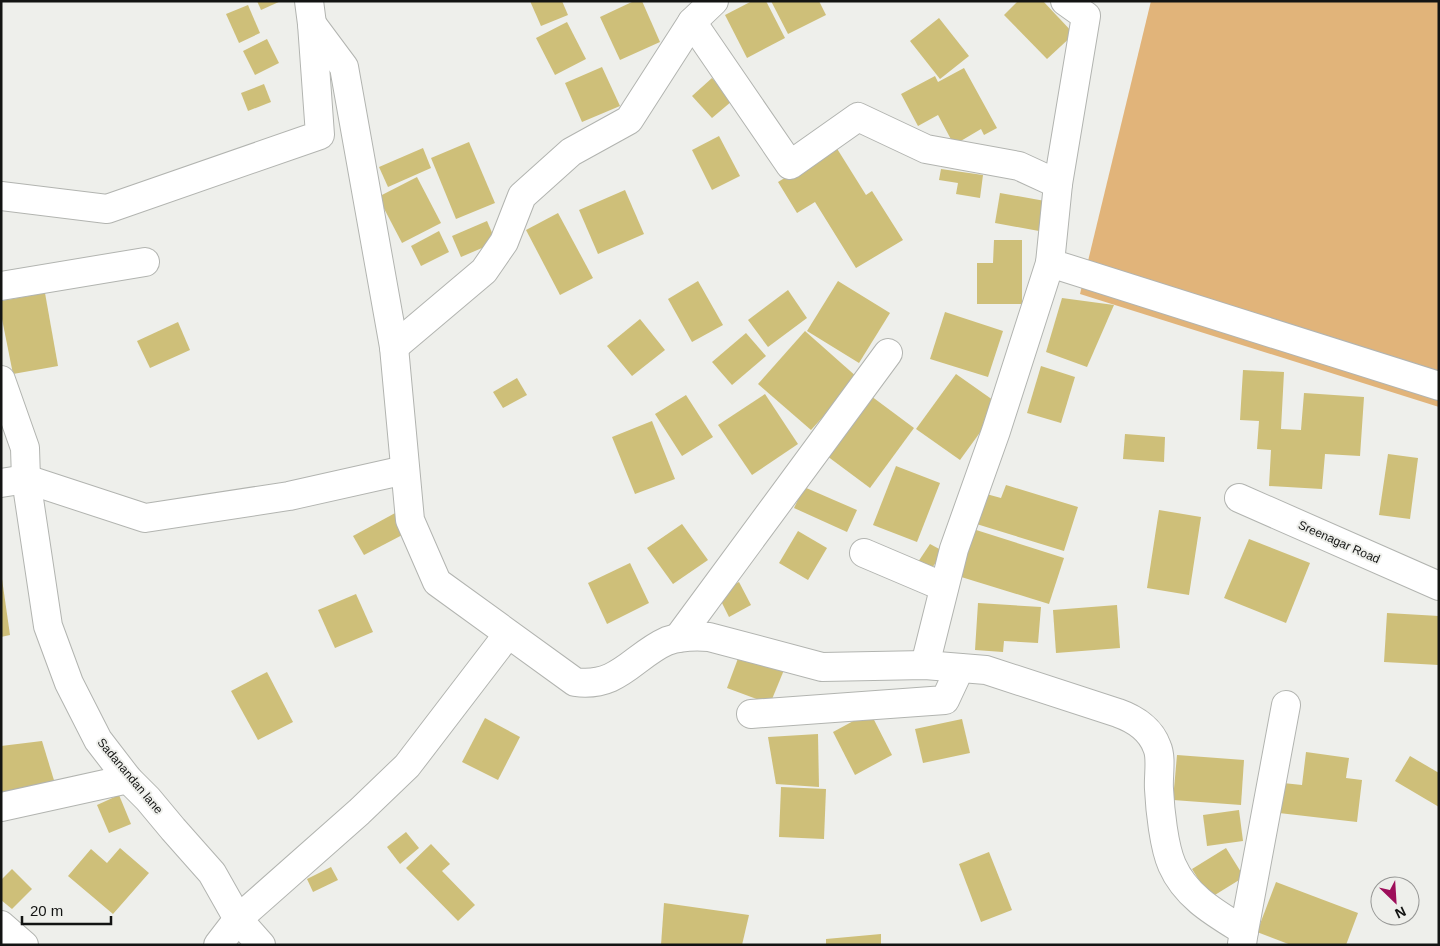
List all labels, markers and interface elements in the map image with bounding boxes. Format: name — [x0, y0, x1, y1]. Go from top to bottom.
street label: Sreenagar Road — [1296, 518, 1382, 566]
street label: Sadanandan lane — [94, 735, 166, 817]
north arrow — [1370, 876, 1420, 926]
scale bar — [22, 894, 111, 926]
text: 20 m — [30, 902, 63, 919]
text: N — [1393, 903, 1408, 922]

